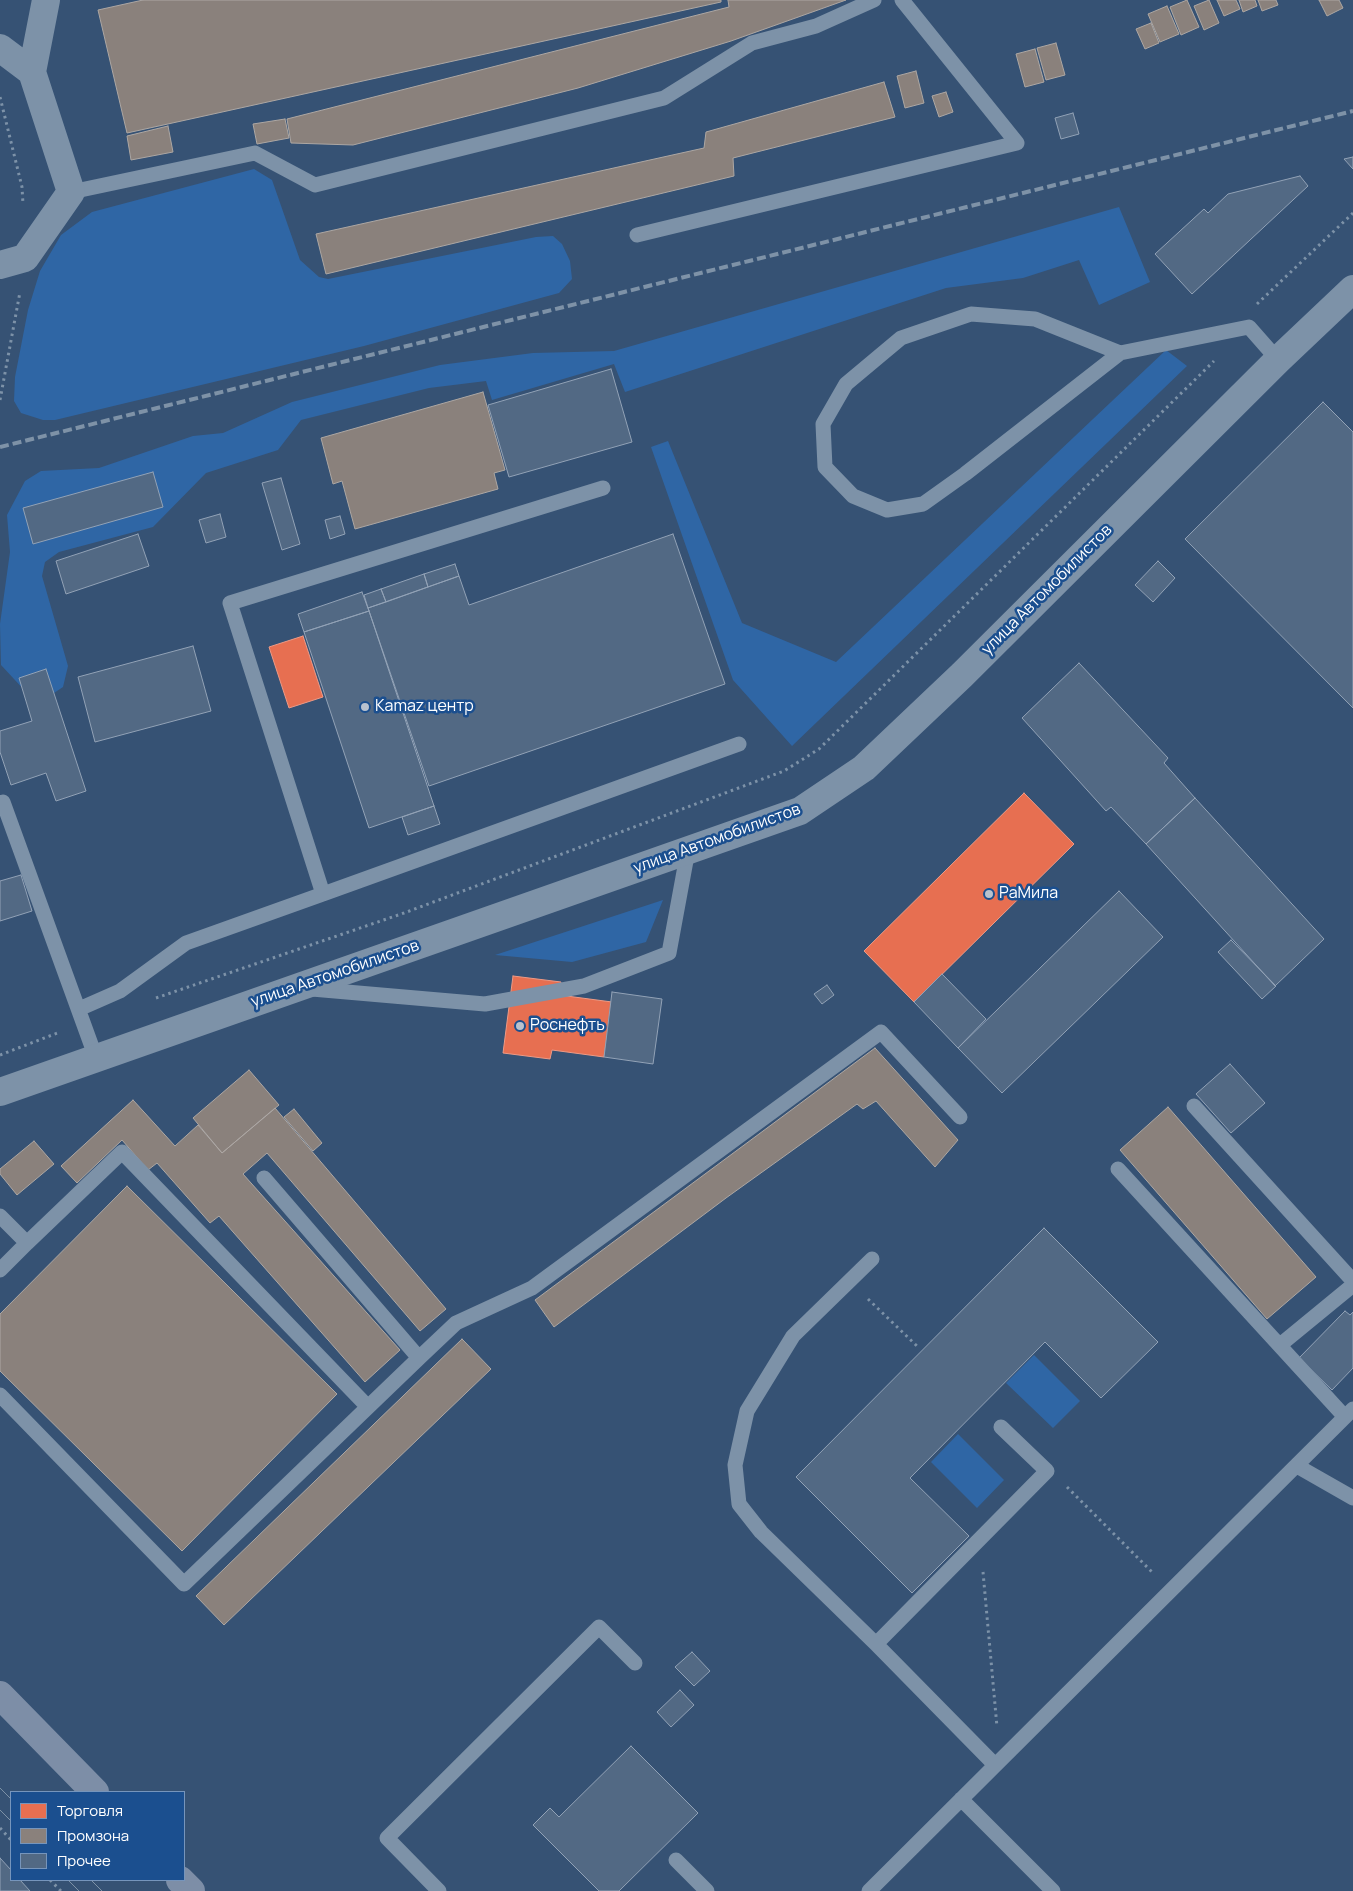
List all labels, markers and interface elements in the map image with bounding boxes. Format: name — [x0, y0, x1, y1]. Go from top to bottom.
street label: улица Автомобилистов — [978, 521, 1116, 659]
place label: Kamaz центр — [375, 697, 474, 717]
marker: Kamaz центр — [359, 701, 371, 713]
street label: улица Автомобилистов — [631, 800, 803, 878]
place label: РаМила — [999, 884, 1058, 904]
marker: РаМила — [983, 888, 995, 900]
street label: улица Автомобилистов — [248, 936, 422, 1012]
place label: Роснефть — [530, 1016, 605, 1036]
marker: Роснефть — [514, 1020, 526, 1032]
legend — [10, 1791, 185, 1881]
text: Торговля — [57, 1800, 123, 1821]
text: Промзона — [57, 1825, 129, 1846]
text: Прочее — [57, 1850, 111, 1871]

